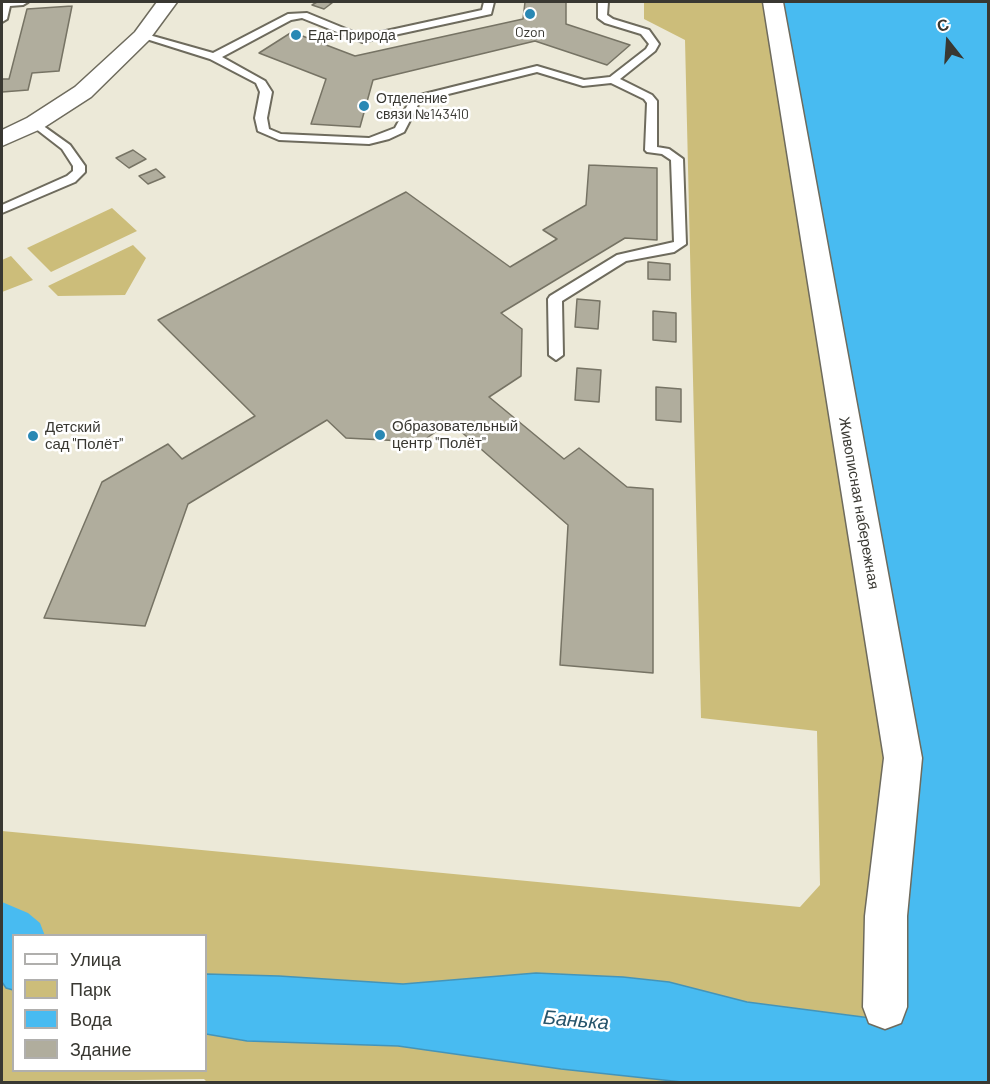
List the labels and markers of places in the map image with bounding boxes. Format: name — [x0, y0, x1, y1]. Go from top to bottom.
marker: Ozon — [523, 7, 537, 21]
place label: Ozon — [515, 24, 545, 40]
place label: Еда-Природа — [308, 27, 396, 43]
marker: Еда-Природа — [289, 28, 303, 42]
place label: Отделение связи №143410 — [376, 90, 469, 122]
marker: Отделение связи №143410 — [357, 99, 371, 113]
place label: Образовательный центр "Полёт" — [392, 417, 518, 452]
place label: Детский сад "Полёт" — [45, 418, 123, 453]
marker: Образовательный центр "Полёт" — [373, 428, 387, 442]
marker: Детский сад "Полёт" — [26, 429, 40, 443]

